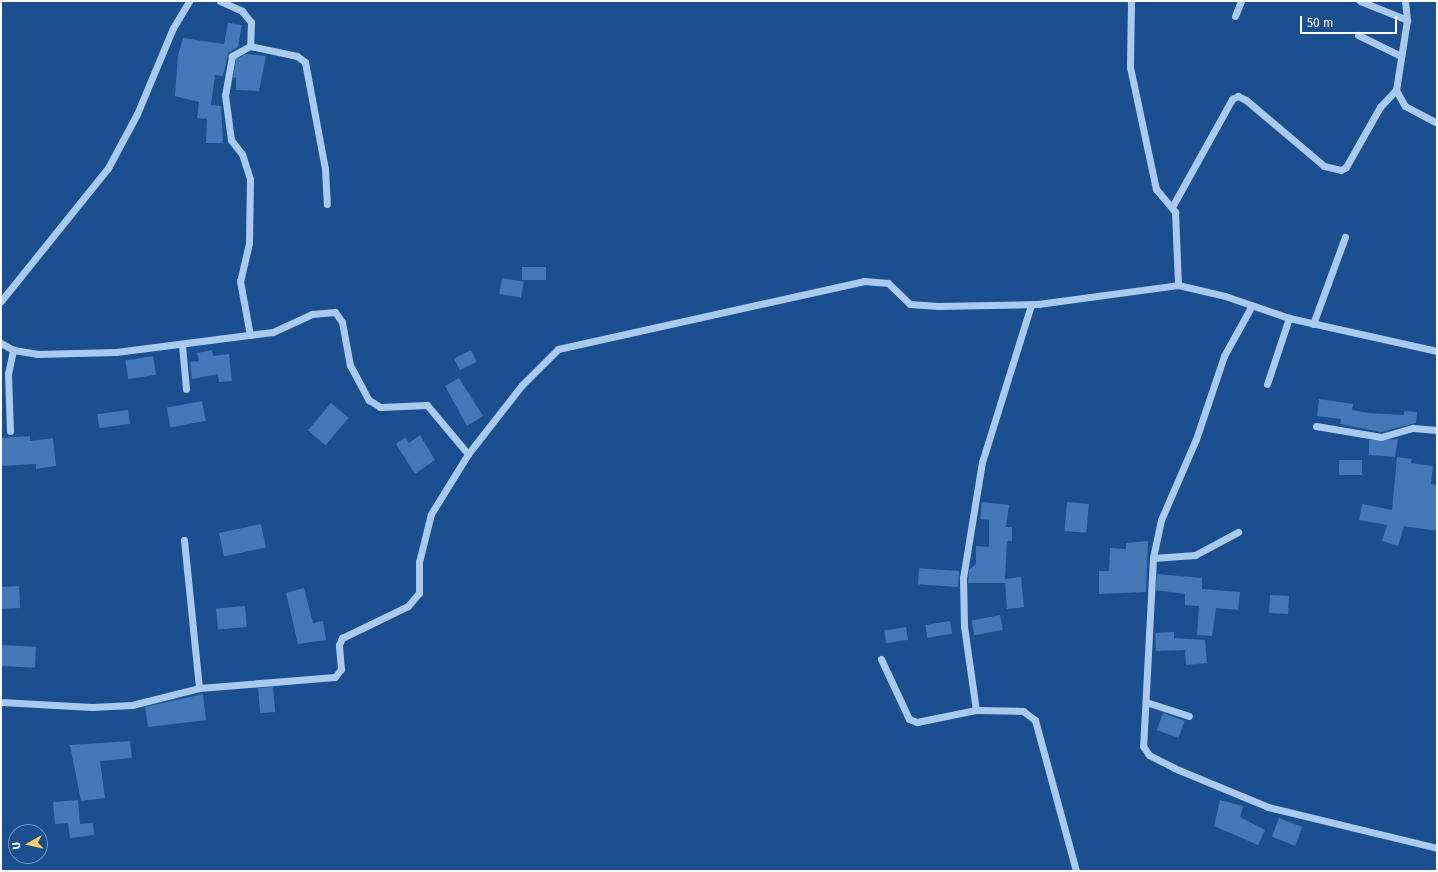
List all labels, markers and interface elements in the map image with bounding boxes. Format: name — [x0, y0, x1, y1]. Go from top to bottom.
scale bar — [1302, 8, 1399, 34]
text: 50 m — [1307, 16, 1333, 30]
north arrow — [8, 824, 48, 864]
text: U — [10, 841, 24, 850]

